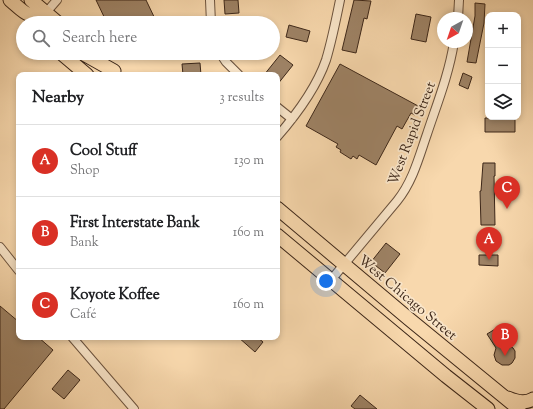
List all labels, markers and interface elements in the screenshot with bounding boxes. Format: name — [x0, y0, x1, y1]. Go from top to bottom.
north arrow — [437, 12, 473, 48]
map controls — [485, 12, 521, 120]
button: + — [485, 12, 521, 48]
search box — [16, 16, 280, 60]
icon: search — [30, 27, 52, 49]
text: Search here — [62, 28, 137, 49]
button: − — [485, 48, 521, 84]
street label: West Rapid Street — [384, 79, 442, 188]
button: layers — [485, 84, 521, 120]
text: Nearby — [32, 86, 84, 110]
text: 3 results — [219, 89, 264, 107]
text: Cool Stuff — [70, 141, 137, 162]
text: A — [40, 152, 50, 170]
text: 130 m — [234, 152, 264, 170]
text: Shop — [70, 162, 99, 180]
pin: C — [494, 176, 520, 209]
text: First Interstate Bank — [70, 213, 200, 234]
text: B — [41, 224, 49, 242]
text: 160 m — [233, 224, 264, 242]
pin: A — [476, 227, 502, 260]
text: Bank — [70, 234, 99, 252]
street label: West Chicago Street — [353, 251, 461, 346]
your location — [316, 271, 336, 291]
text: Koyote Koffee — [70, 285, 160, 306]
text: C — [40, 296, 50, 314]
text: 160 m — [233, 296, 264, 314]
text: Café — [70, 306, 97, 324]
pin: B — [492, 323, 518, 356]

